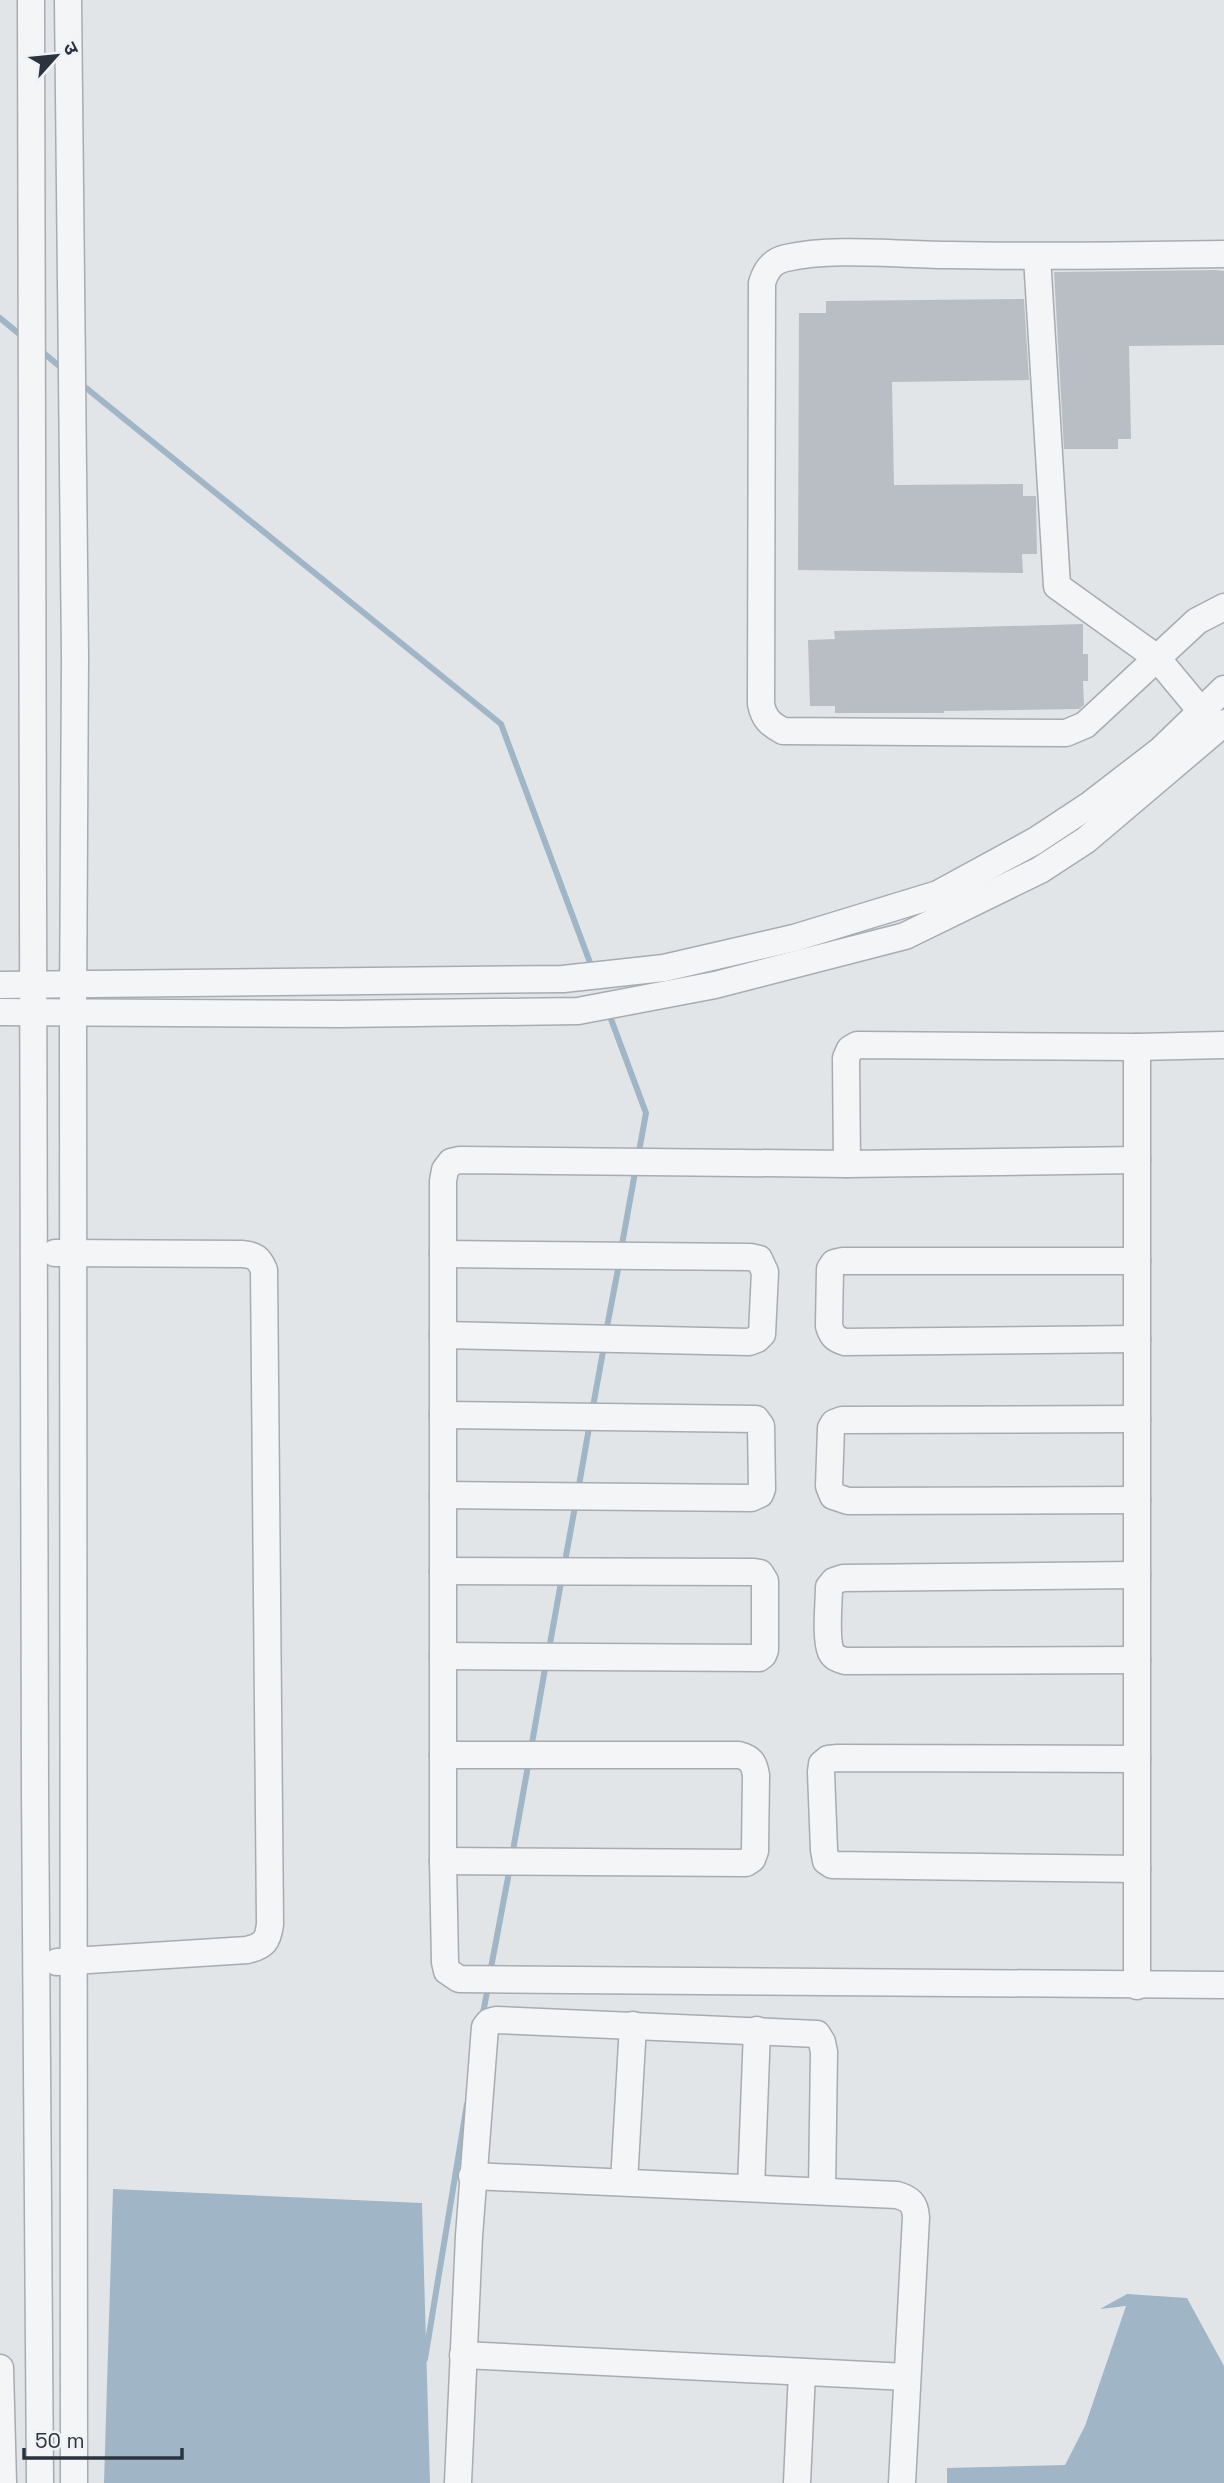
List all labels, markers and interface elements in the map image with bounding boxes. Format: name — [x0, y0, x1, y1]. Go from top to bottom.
north arrow — [21, 21, 91, 91]
text: उ — [57, 38, 85, 60]
scale bar — [24, 2416, 182, 2460]
text: 50 m — [35, 2427, 85, 2454]

